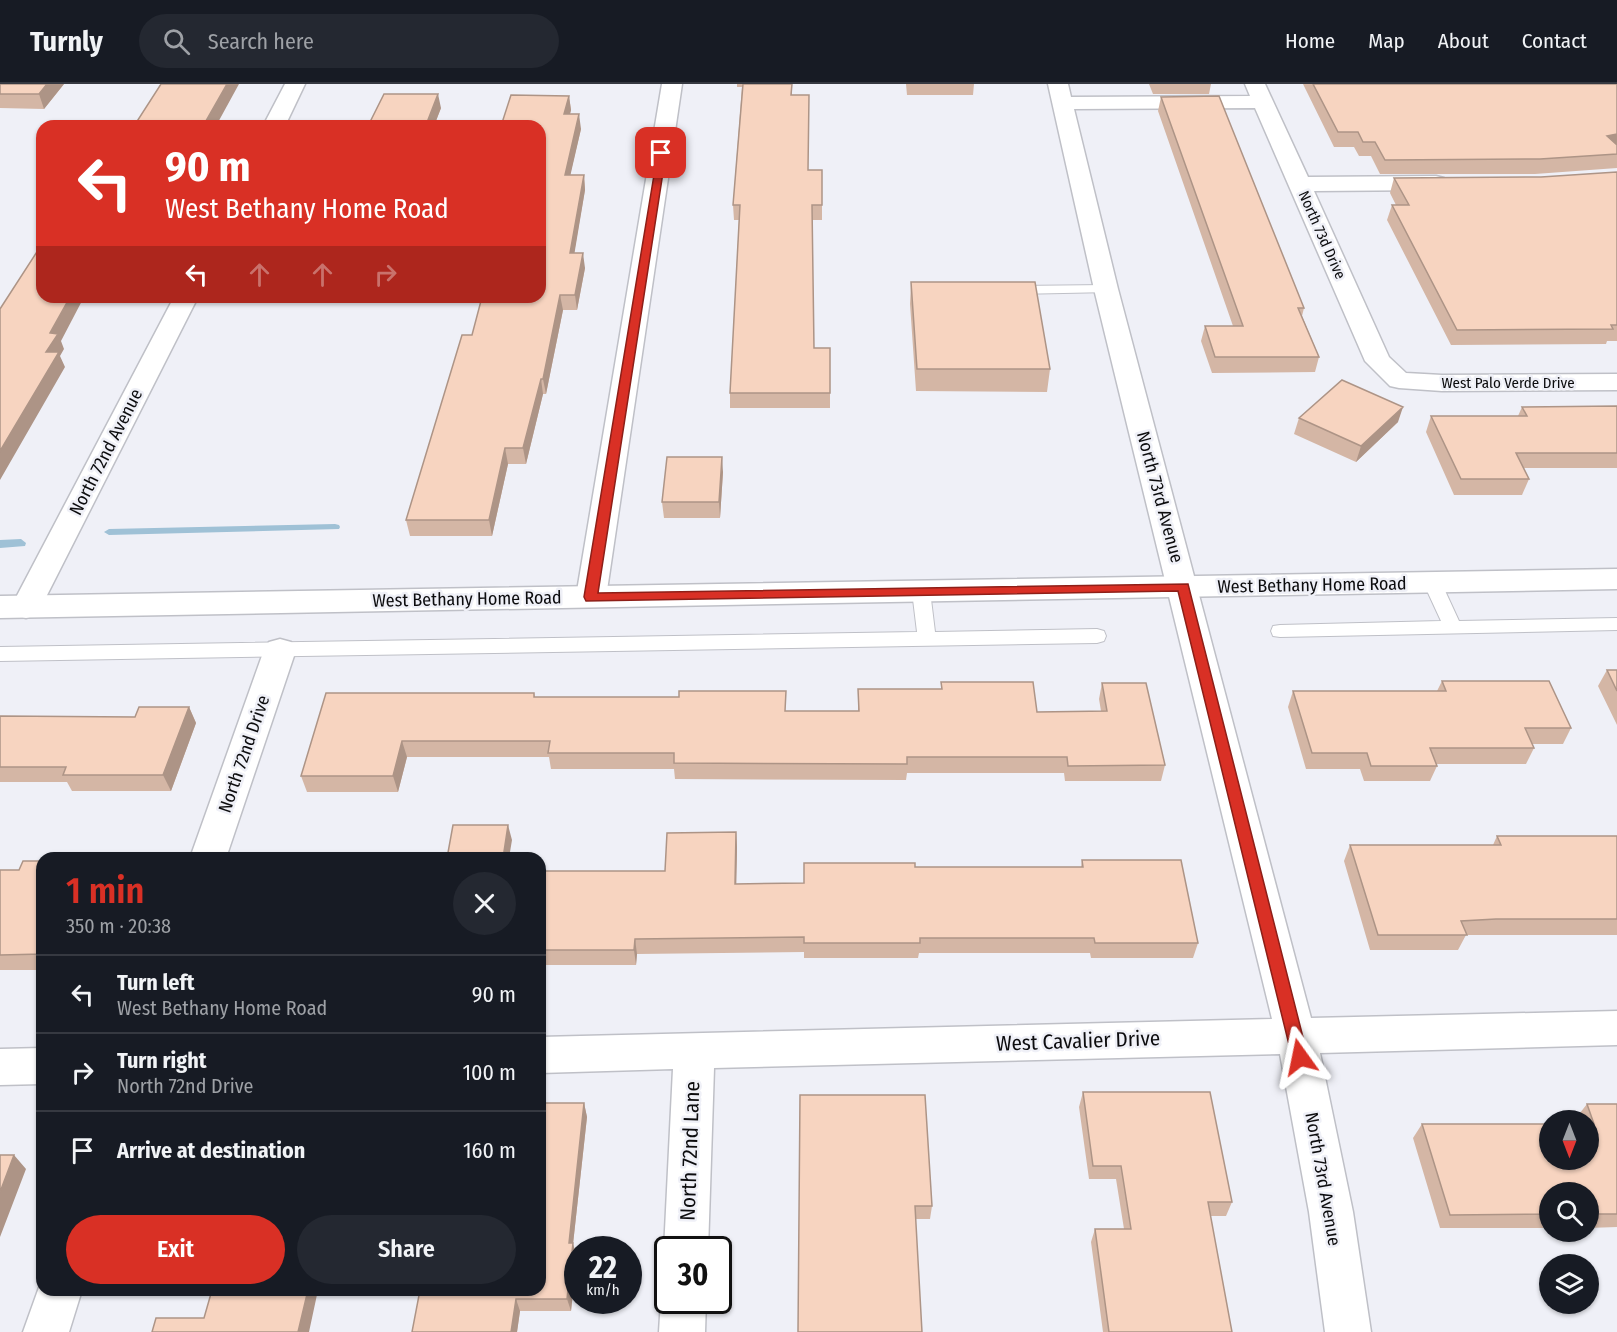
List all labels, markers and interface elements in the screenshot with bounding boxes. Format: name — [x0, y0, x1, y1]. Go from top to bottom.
search box — [139, 14, 559, 68]
text: Turnly — [30, 25, 103, 58]
icon: search — [160, 25, 193, 58]
text: Search here — [208, 28, 314, 55]
text: Home — [1285, 28, 1335, 54]
text: Map — [1368, 28, 1405, 54]
text: About — [1438, 28, 1489, 54]
text: Contact — [1522, 28, 1587, 54]
pin — [635, 127, 686, 178]
icon: arrive — [644, 136, 677, 169]
text: 90 m — [165, 142, 250, 192]
icon: left — [66, 144, 144, 222]
street label: North 73d Drive — [1295, 188, 1349, 282]
text: West Bethany Home Road — [165, 193, 449, 225]
icon: left — [180, 258, 213, 291]
icon: ahead — [243, 258, 276, 291]
icon: ahead — [306, 258, 339, 291]
icon: right — [369, 258, 402, 291]
street label: West Palo Verde Drive — [1441, 374, 1575, 392]
street label: North 72nd Avenue — [65, 385, 147, 519]
street label: North 73rd Avenue — [1132, 429, 1188, 565]
street label: West Bethany Home Road — [1217, 572, 1407, 598]
street label: West Bethany Home Road — [372, 586, 562, 612]
street label: North 72nd Drive — [214, 692, 274, 816]
text: 1 min — [66, 869, 144, 913]
button: close — [453, 872, 516, 935]
text: 350 m · 20:38 — [66, 914, 171, 938]
text: Turn left — [117, 969, 195, 996]
icon: left — [66, 978, 99, 1011]
text: 90 m — [472, 981, 516, 1008]
text: West Bethany Home Road — [117, 996, 327, 1020]
street label: West Cavalier Drive — [996, 1025, 1160, 1057]
position arrow — [1268, 1025, 1332, 1089]
text: Turn right — [117, 1047, 206, 1074]
icon: right — [66, 1056, 99, 1089]
text: 100 m — [462, 1059, 516, 1086]
text: North 72nd Drive — [117, 1074, 253, 1098]
street label: North 72nd Lane — [675, 1081, 705, 1221]
street label: North 73rd Avenue — [1300, 1110, 1346, 1248]
north arrow — [1539, 1110, 1599, 1170]
map controls — [1539, 1110, 1599, 1314]
icon: arrive — [66, 1134, 99, 1167]
text: Arrive at destination — [117, 1137, 305, 1164]
text: 160 m — [463, 1137, 516, 1164]
button: search — [1539, 1182, 1599, 1242]
button: Exit — [66, 1215, 285, 1284]
button: Share — [297, 1215, 516, 1284]
speed limit sign: 30 — [654, 1236, 732, 1314]
text: 22 — [589, 1250, 617, 1286]
button: layers — [1539, 1254, 1599, 1314]
text: km/h — [586, 1281, 620, 1299]

